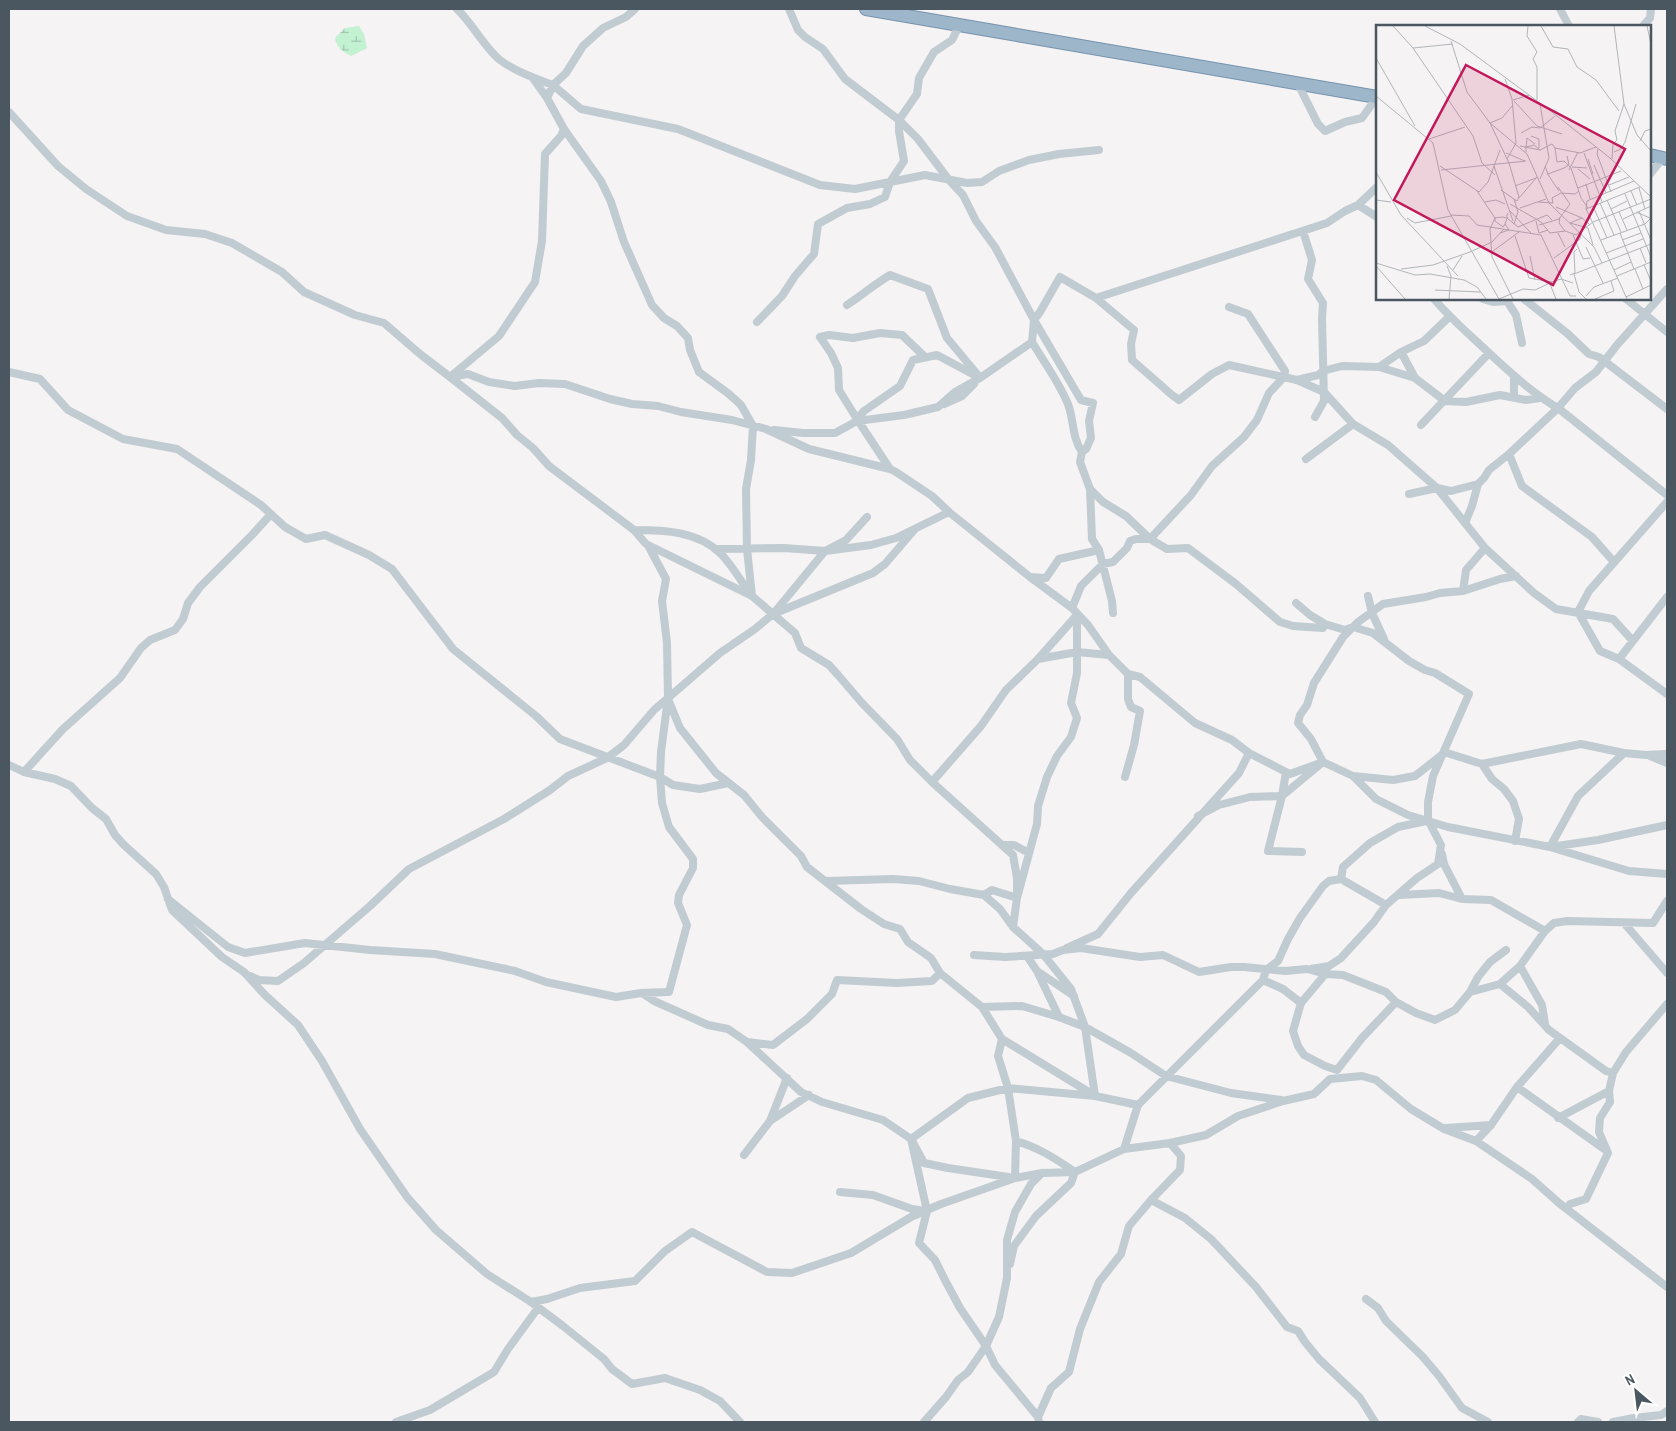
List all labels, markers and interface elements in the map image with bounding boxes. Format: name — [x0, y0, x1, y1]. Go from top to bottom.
inset map — [1376, 25, 1651, 300]
north arrow — [1611, 1366, 1661, 1416]
text: N — [1622, 1370, 1638, 1389]

